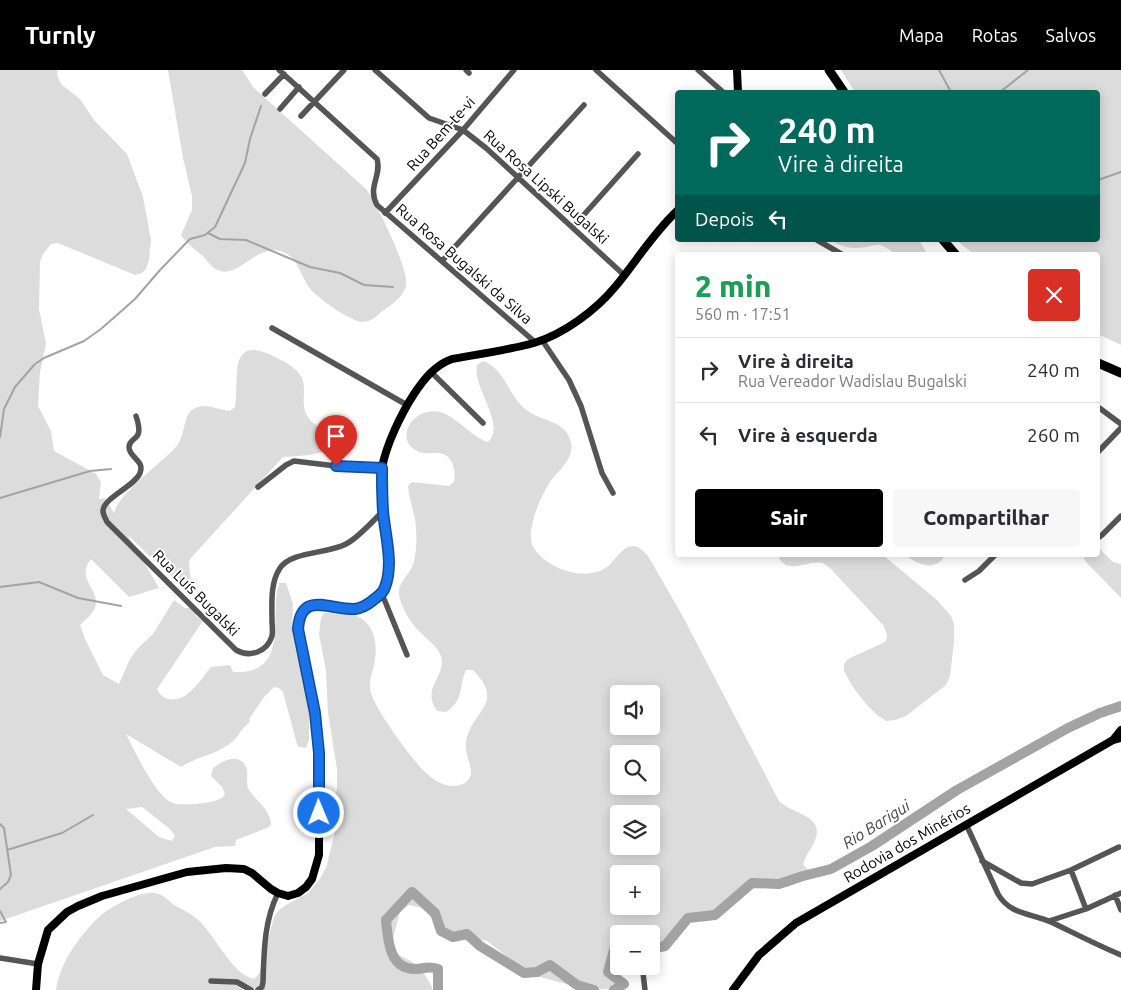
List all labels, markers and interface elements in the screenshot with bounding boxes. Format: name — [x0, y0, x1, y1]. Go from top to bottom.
text: Turnly — [25, 22, 96, 49]
text: Mapa — [899, 25, 944, 45]
text: Rotas — [972, 25, 1018, 45]
text: Salvos — [1046, 25, 1096, 45]
street label: Rua Bem-te-vi — [403, 93, 478, 174]
icon: right — [695, 110, 760, 175]
text: 240 m — [778, 110, 876, 150]
street label: Rua Rosa Lipski Bugalski — [480, 126, 612, 247]
text: Vire à direita — [778, 151, 904, 176]
street label: Rua Rosa Bugalski da Silva — [393, 200, 536, 327]
icon: left — [764, 205, 792, 233]
text: Depois — [695, 208, 754, 230]
text: 2 min — [695, 269, 771, 303]
button: close — [1028, 269, 1080, 321]
text: 560 m · 17:51 — [695, 305, 791, 323]
text: Vire à direita — [738, 350, 854, 372]
icon: right — [695, 356, 723, 384]
text: 240 m — [1027, 359, 1080, 381]
text: Rua Vereador Wadislau Bugalski — [738, 372, 967, 390]
pin — [315, 415, 357, 466]
icon: left — [695, 421, 723, 449]
icon: arrive — [322, 422, 350, 450]
text: Vire à esquerda — [738, 424, 878, 446]
text: 260 m — [1027, 424, 1080, 446]
button: Sair — [695, 489, 883, 547]
button: Compartilhar — [893, 489, 1080, 547]
street label: Rua Luís Bugalski — [150, 546, 243, 639]
map controls — [610, 685, 660, 975]
button: sound — [610, 685, 660, 735]
button: search — [610, 745, 660, 795]
position arrow — [292, 786, 344, 838]
water label: Rio Barigui — [839, 796, 914, 852]
street label: Rodovia dos Minérios — [840, 799, 973, 886]
button: layers — [610, 805, 660, 855]
button: + — [610, 865, 660, 915]
button: − — [610, 925, 660, 975]

